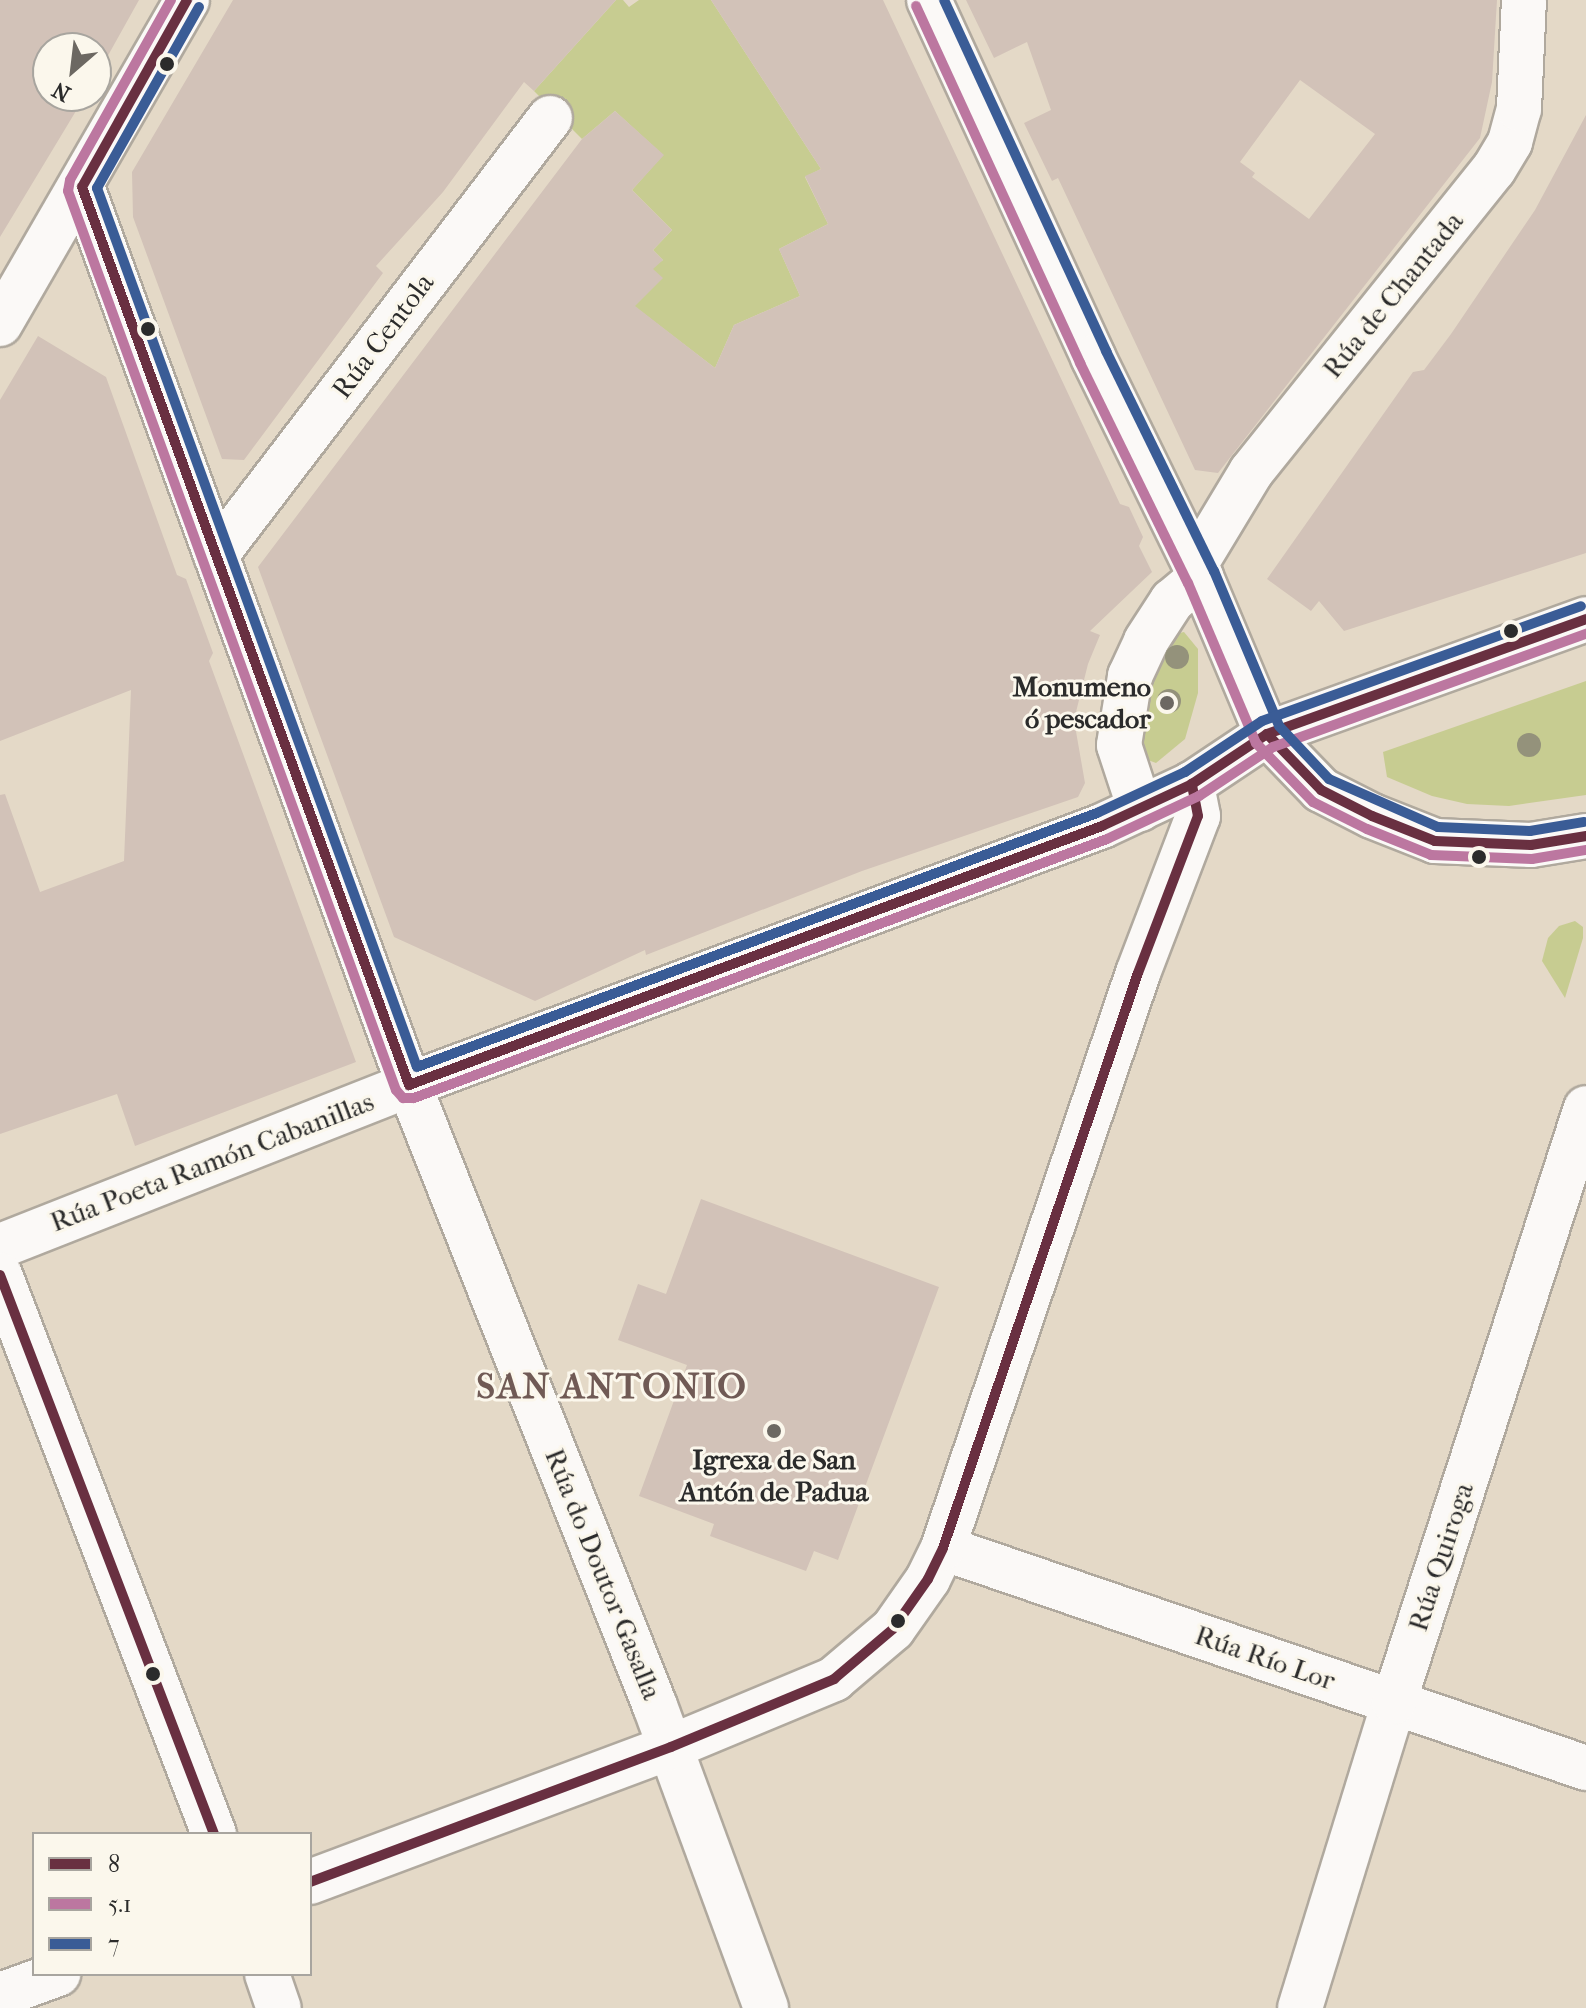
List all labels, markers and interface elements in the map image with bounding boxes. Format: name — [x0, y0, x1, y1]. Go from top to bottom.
north arrow — [32, 32, 112, 112]
unlabelled marker — [159, 56, 175, 72]
text: N — [48, 76, 75, 107]
street label: Rúa de Chantada — [1316, 205, 1470, 385]
street label: Rúa Centola — [325, 267, 441, 405]
unlabelled marker — [140, 321, 156, 337]
unlabelled marker — [1503, 623, 1519, 639]
place label: Monumeno ó pescador — [1013, 670, 1151, 736]
marker: Monumeno ó pescador — [1158, 694, 1176, 712]
unlabelled marker — [1471, 849, 1487, 865]
street label: Rúa Poeta Ramón Cabanillas — [46, 1085, 378, 1239]
district label: SAN ANTONIO — [476, 1365, 748, 1409]
marker: Igrexa de San Antón de Padua — [765, 1422, 783, 1440]
place label: Igrexa de San Antón de Padua — [679, 1443, 869, 1509]
street label: Rúa do Doutor Gasalla — [537, 1444, 669, 1704]
street label: Rúa Quiroga — [1401, 1478, 1481, 1636]
unlabelled marker — [890, 1613, 906, 1629]
street label: Rúa Río Lor — [1190, 1618, 1340, 1698]
unlabelled marker — [145, 1666, 161, 1682]
legend — [32, 1832, 312, 1976]
text: 8 — [108, 1850, 120, 1878]
text: 5.1 — [108, 1890, 132, 1918]
text: 7 — [108, 1930, 120, 1958]

